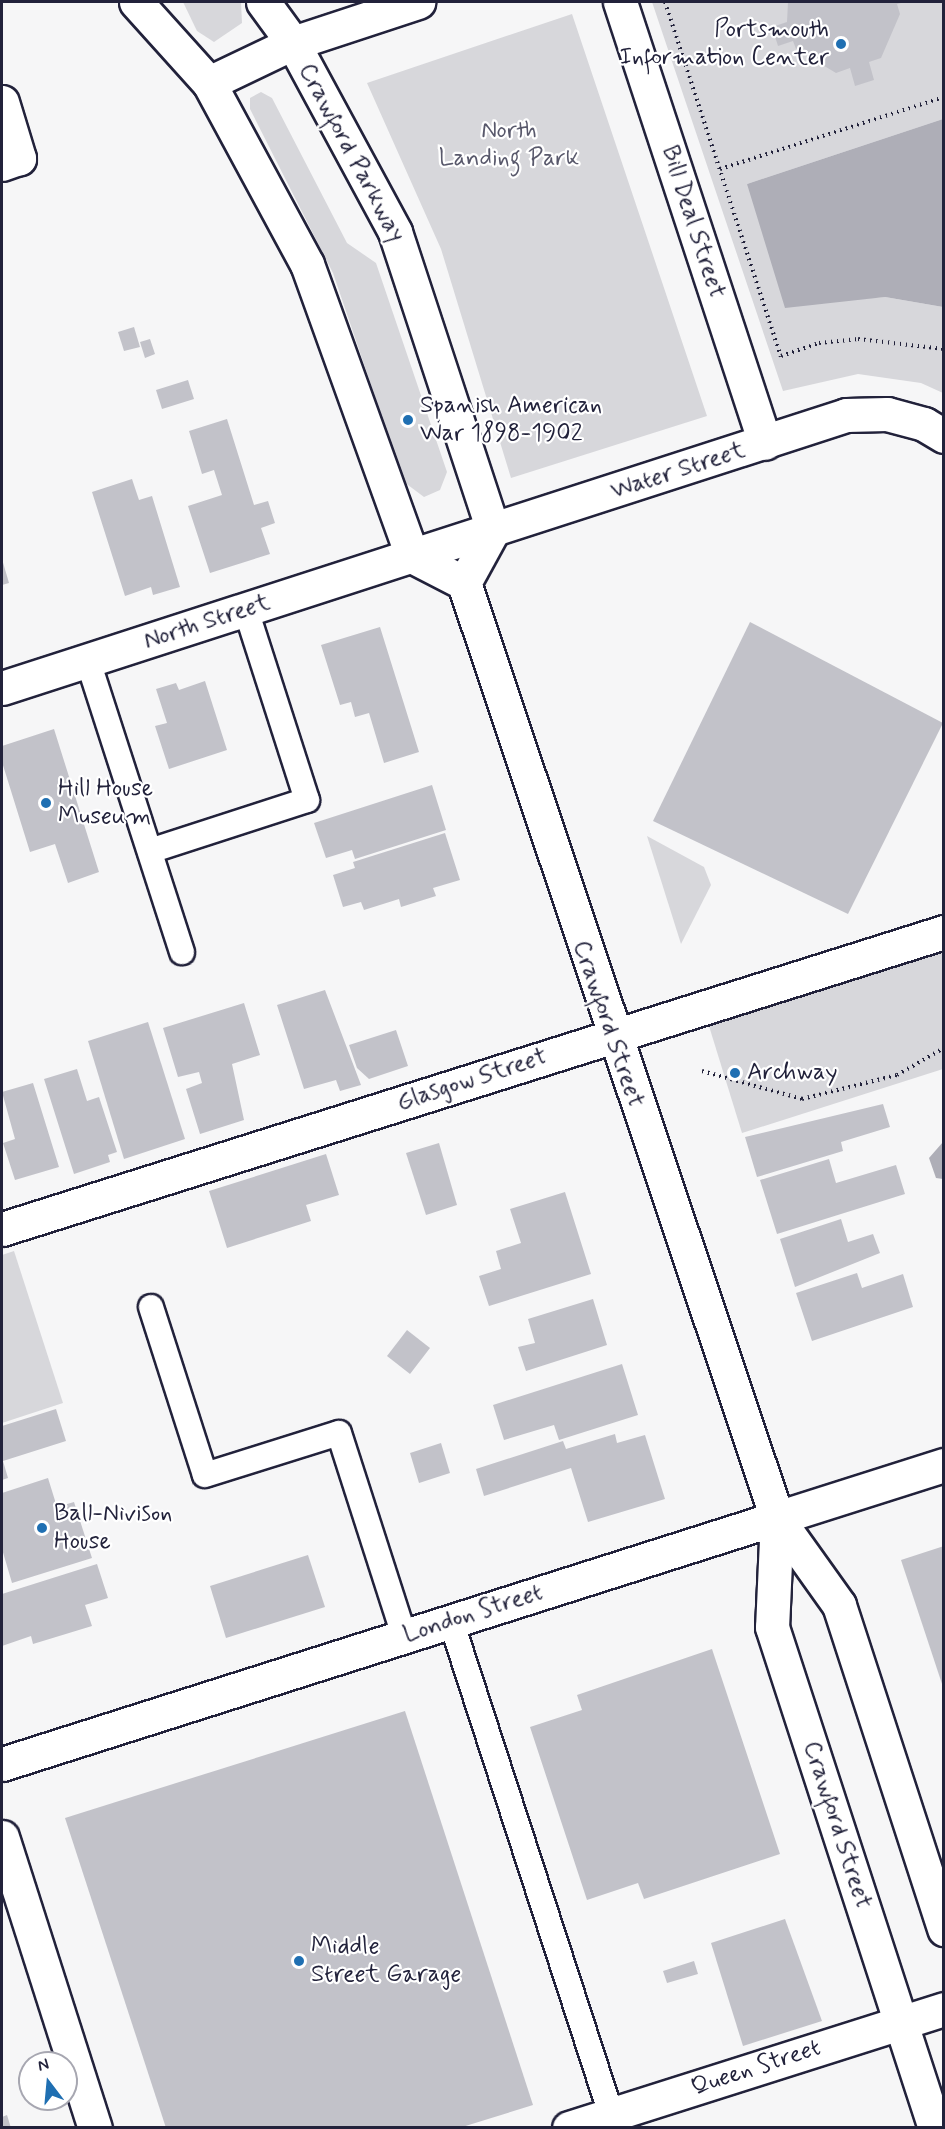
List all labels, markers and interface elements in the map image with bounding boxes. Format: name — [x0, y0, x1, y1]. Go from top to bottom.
place label: Portsmouth Information Center — [623, 16, 829, 72]
marker: Portsmouth Information Center — [834, 37, 848, 51]
street label: Crawford Parkway — [293, 61, 409, 245]
park label: North Landing Park — [441, 117, 577, 173]
street label: Bill Deal Street — [655, 143, 731, 301]
place label: Spanish American War 1898-1902 — [420, 392, 602, 448]
marker: Spanish American War 1898-1902 — [401, 413, 415, 427]
street label: Water Street — [607, 436, 749, 506]
street label: North Street — [140, 588, 274, 656]
place label: Hill House Museum — [58, 775, 153, 831]
marker: Hill House Museum — [39, 796, 53, 810]
street label: Crawford Street — [566, 938, 650, 1110]
street label: Glasgow Street — [394, 1042, 550, 1118]
place label: Archway — [747, 1059, 838, 1087]
marker: Archway — [728, 1066, 742, 1080]
place label: Ball-Nivison House — [54, 1500, 172, 1556]
marker: Ball-Nivison House — [35, 1521, 49, 1535]
street label: London Street — [398, 1577, 548, 1651]
street label: Crawford Street — [797, 1738, 877, 1912]
place label: Middle Street Garage — [311, 1933, 458, 1989]
marker: Middle Street Garage — [292, 1954, 306, 1968]
street label: Queen Street — [686, 2033, 826, 2103]
north arrow — [18, 2051, 78, 2111]
text: N — [35, 2054, 51, 2077]

